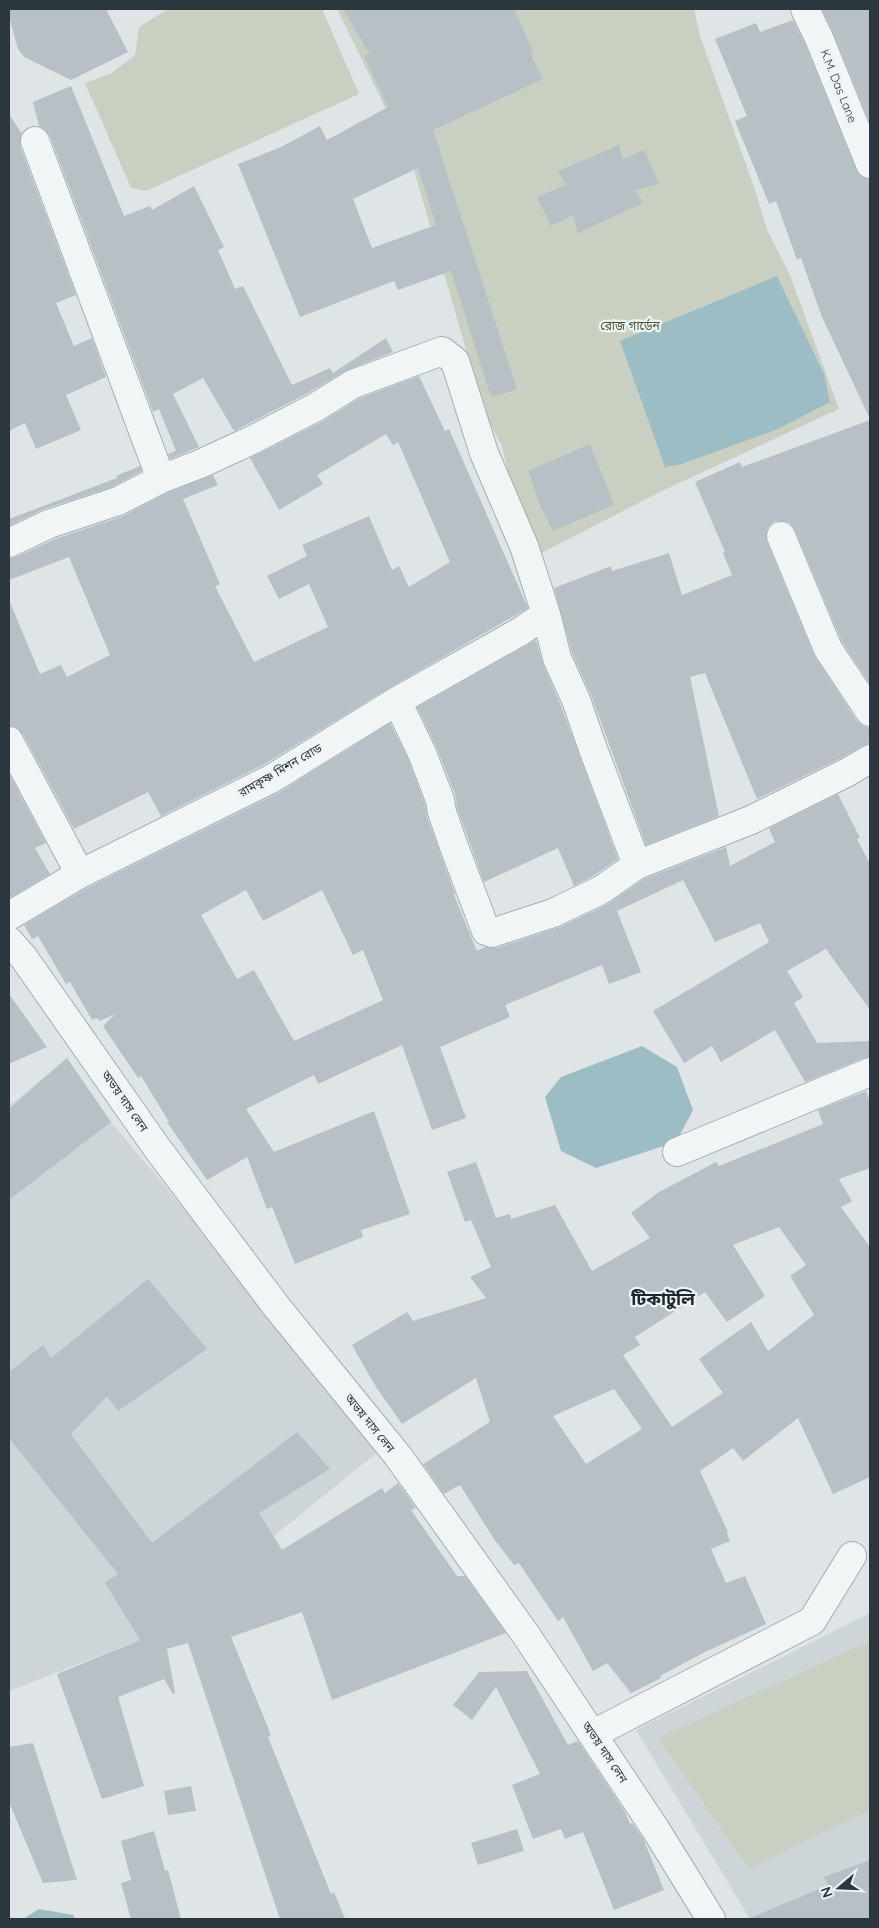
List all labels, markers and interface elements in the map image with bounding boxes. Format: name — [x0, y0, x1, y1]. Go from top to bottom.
street label: K.M. Das Lane — [817, 47, 861, 125]
park label: রোজ গার্ডেন — [600, 318, 660, 333]
street label: রামকৃষ্ণ মিশন রোড — [235, 740, 325, 801]
street label: অভয় দাস লেন — [98, 1067, 152, 1135]
district label: টিকাটুলি — [630, 1287, 695, 1310]
street label: অভয় দাস লেন — [341, 1390, 399, 1456]
street label: অভয় দাস লেন — [578, 1718, 631, 1786]
north arrow — [814, 1863, 864, 1913]
text: N — [817, 1884, 837, 1900]

